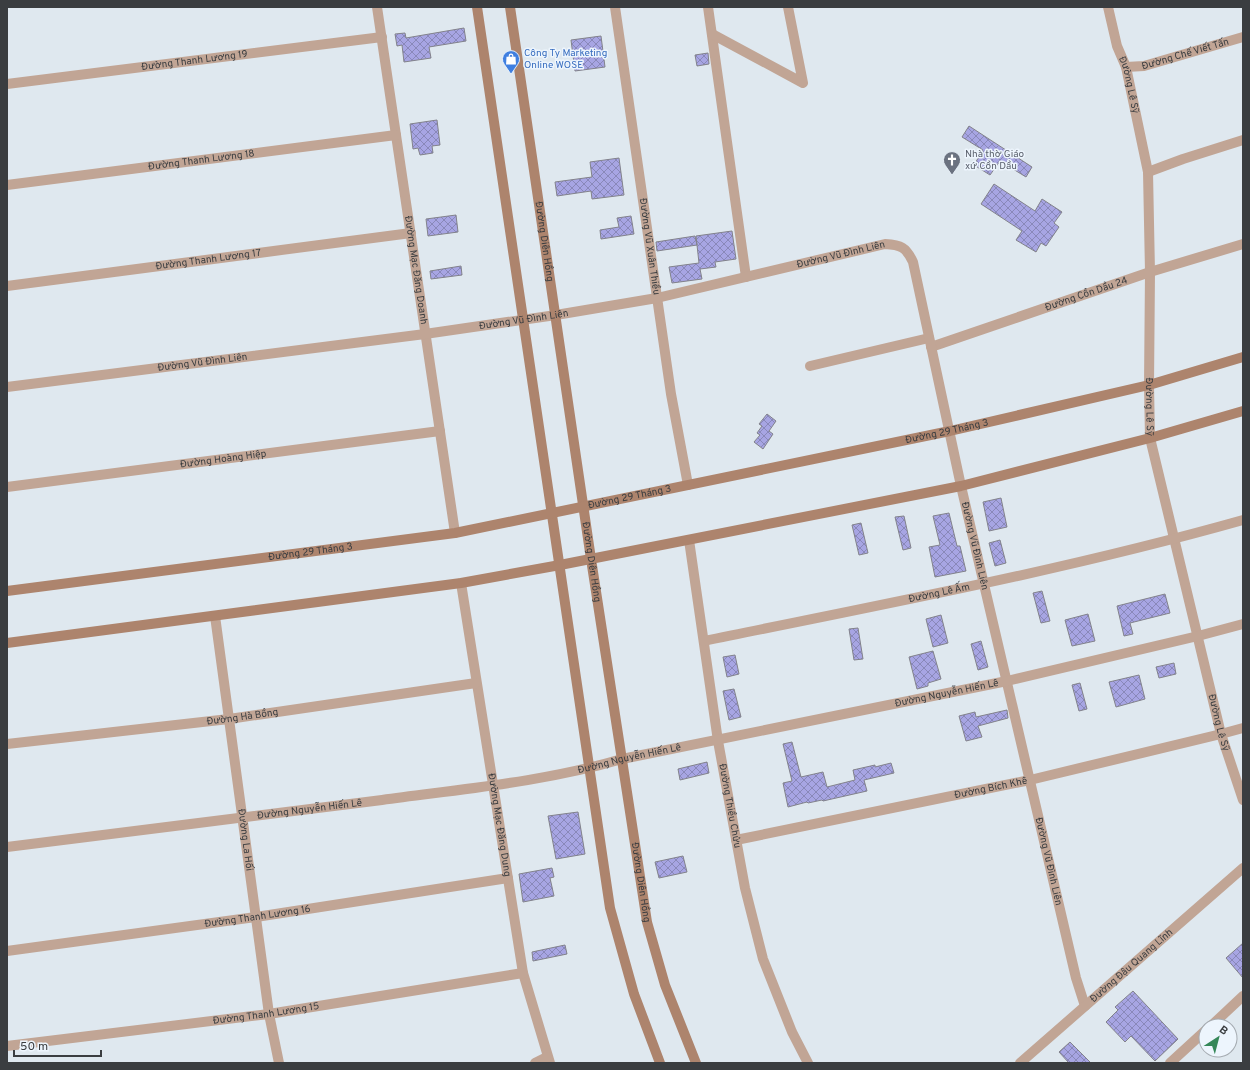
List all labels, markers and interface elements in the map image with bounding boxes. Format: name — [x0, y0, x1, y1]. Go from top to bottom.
street label: Đường Chế Viết Tấn — [1140, 35, 1230, 73]
street label: Đường Thanh Lương 19 — [141, 47, 248, 74]
place label: Công Ty Marketing Online WOSE — [524, 47, 607, 72]
shop icon: Công Ty Marketing Online WOSE — [501, 49, 521, 74]
street label: Đường Lê Sỹ — [1116, 54, 1142, 115]
street label: Đường Thanh Lương 18 — [147, 147, 255, 173]
place label: Nhà thờ Giáo xứ Cồn Dầu — [965, 148, 1025, 173]
church icon: Nhà thờ Giáo xứ Cồn Dầu — [942, 150, 962, 175]
street label: Đường Vũ Xuân Thiều — [636, 197, 663, 296]
street label: Đường Diên Hồng — [532, 200, 557, 283]
street label: Đường Mạc Đăng Doanh — [402, 215, 430, 325]
street label: Đường Vũ Đình Liên — [795, 238, 886, 271]
street label: Đường Thanh Lương 17 — [155, 246, 262, 273]
street label: Đường Cồn Dầu 24 — [1043, 274, 1129, 314]
street label: Đường Vũ Đình Liên — [478, 307, 569, 333]
street label: Đường Vũ Đình Liên — [157, 350, 248, 374]
street label: Đường Lê Sỹ — [1142, 377, 1156, 436]
street label: Đường 29 Tháng 3 — [904, 416, 990, 447]
street label: Đường Hoàng Hiệp — [179, 447, 267, 471]
street label: Đường 29 Tháng 3 — [587, 482, 672, 512]
street label: Đường Vũ Đình Liên — [958, 501, 992, 591]
street label: Đường Diên Hồng — [579, 521, 604, 603]
street label: Đường 29 Tháng 3 — [268, 540, 353, 564]
street label: Đường Lê Ấm — [907, 580, 971, 606]
street label: Đường Nguyễn Hiến Lê — [894, 676, 1000, 710]
street label: Đường Lê Sỹ — [1205, 693, 1233, 753]
street label: Đường Hà Bồng — [206, 705, 279, 728]
street label: Đường Nguyễn Hiến Lê — [576, 741, 682, 777]
street label: Đường Thiều Chửu — [716, 762, 744, 849]
street label: Đường Mạc Đăng Dung — [485, 772, 514, 878]
street label: Đường Bích Khê — [953, 774, 1028, 802]
street label: Đường Nguyễn Hiến Lê — [256, 796, 363, 822]
street label: Đường La Hối — [235, 808, 256, 872]
street label: Đường Vũ Đình Liên — [1032, 816, 1065, 907]
street label: Đường Diên Hồng — [628, 841, 653, 923]
street label: Đường Thanh Lương 16 — [204, 902, 312, 930]
street label: Đường Đậu Quang Lĩnh — [1087, 926, 1176, 1005]
street label: Đường Thanh Lương 15 — [212, 1000, 320, 1027]
north arrow — [1198, 1018, 1238, 1058]
text: B — [1216, 1023, 1230, 1039]
scale bar — [14, 1032, 101, 1058]
text: 50 m — [20, 1039, 48, 1055]

